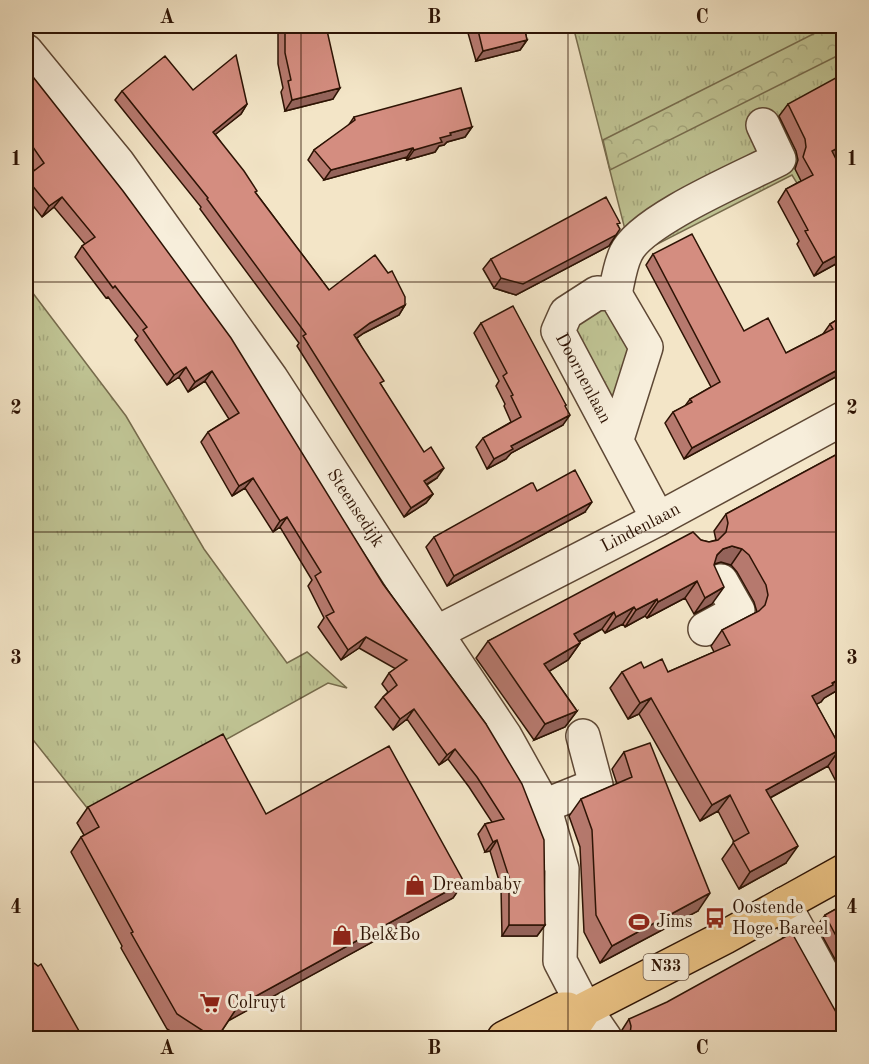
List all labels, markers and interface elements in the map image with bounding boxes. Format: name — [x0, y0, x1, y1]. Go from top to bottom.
text: A — [159, 8, 175, 28]
text: B — [427, 8, 441, 28]
text: C — [695, 8, 709, 28]
text: 1 — [10, 150, 22, 170]
text: 1 — [846, 150, 858, 170]
street label: Doornenlaan — [552, 330, 615, 427]
text: 2 — [10, 399, 22, 419]
text: 2 — [846, 399, 858, 419]
street label: Steensedijk — [323, 466, 387, 551]
street label: Lindenlaan — [598, 500, 683, 556]
text: 3 — [10, 649, 22, 669]
text: 3 — [846, 649, 858, 669]
shop icon: Dreambaby — [403, 873, 427, 897]
place label: Dreambaby — [432, 876, 522, 894]
text: 4 — [10, 898, 22, 918]
text: 4 — [846, 898, 858, 918]
place label: Oostende Hoge Bareel — [732, 899, 828, 938]
bus stop icon: Oostende Hoge Bareel — [703, 906, 727, 930]
sports icon: Jims — [627, 910, 651, 934]
place label: Jims — [656, 913, 693, 931]
shop icon: Bel&Bo — [330, 923, 354, 947]
place label: Bel&Bo — [359, 926, 420, 944]
road number: N33 — [644, 954, 688, 980]
supermarket icon: Colruyt — [198, 991, 222, 1015]
place label: Colruyt — [227, 994, 286, 1012]
text: A — [159, 1039, 175, 1059]
text: B — [427, 1039, 441, 1059]
text: C — [695, 1039, 709, 1059]

